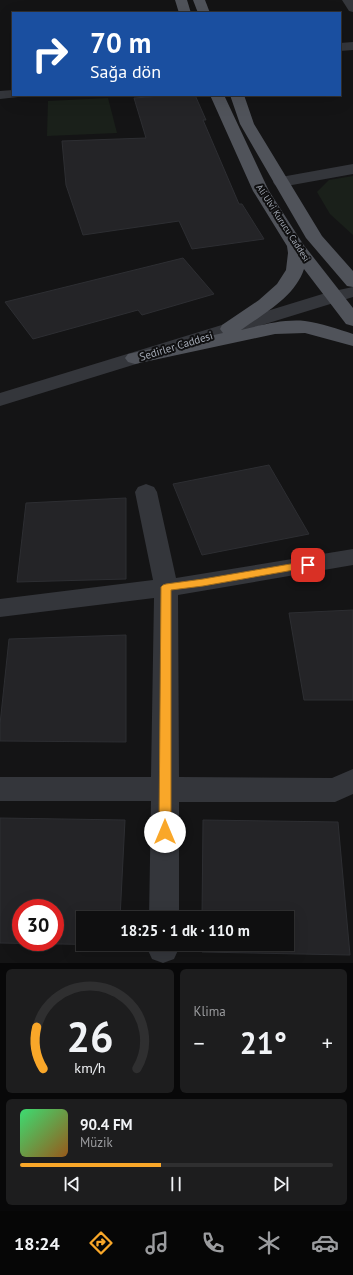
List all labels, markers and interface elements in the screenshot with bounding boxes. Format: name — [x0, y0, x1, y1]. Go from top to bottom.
text: 70 m — [90, 24, 151, 61]
icon: right — [24, 28, 76, 80]
text: Sağa dön — [90, 60, 161, 83]
street label: Ali Ulvi Kurucu Caddesi — [254, 182, 312, 263]
street label: Sedirler Caddesi — [138, 328, 214, 364]
pin — [291, 548, 325, 582]
icon: arrive — [297, 554, 319, 576]
position arrow — [144, 811, 186, 853]
speed limit sign: 30 — [12, 899, 64, 951]
text: 18:25 · 1 dk · 110 m — [120, 921, 250, 940]
text: Klima — [194, 1003, 226, 1020]
text: 26 — [66, 1010, 113, 1063]
text: 21° — [240, 1023, 287, 1062]
text: − — [194, 1029, 205, 1057]
text: + — [322, 1029, 333, 1057]
text: km/h — [74, 1058, 105, 1077]
text: 90.4 FM — [80, 1115, 133, 1134]
text: Müzik — [80, 1134, 113, 1151]
icon: previous — [61, 1173, 83, 1195]
icon: pause — [165, 1173, 187, 1195]
icon: next — [270, 1173, 292, 1195]
icon: directions — [87, 1229, 115, 1257]
icon: music — [143, 1229, 171, 1257]
icon: phone — [199, 1229, 227, 1257]
icon: climate — [255, 1229, 283, 1257]
icon: car — [311, 1229, 339, 1257]
text: 18:24 — [14, 1232, 60, 1255]

